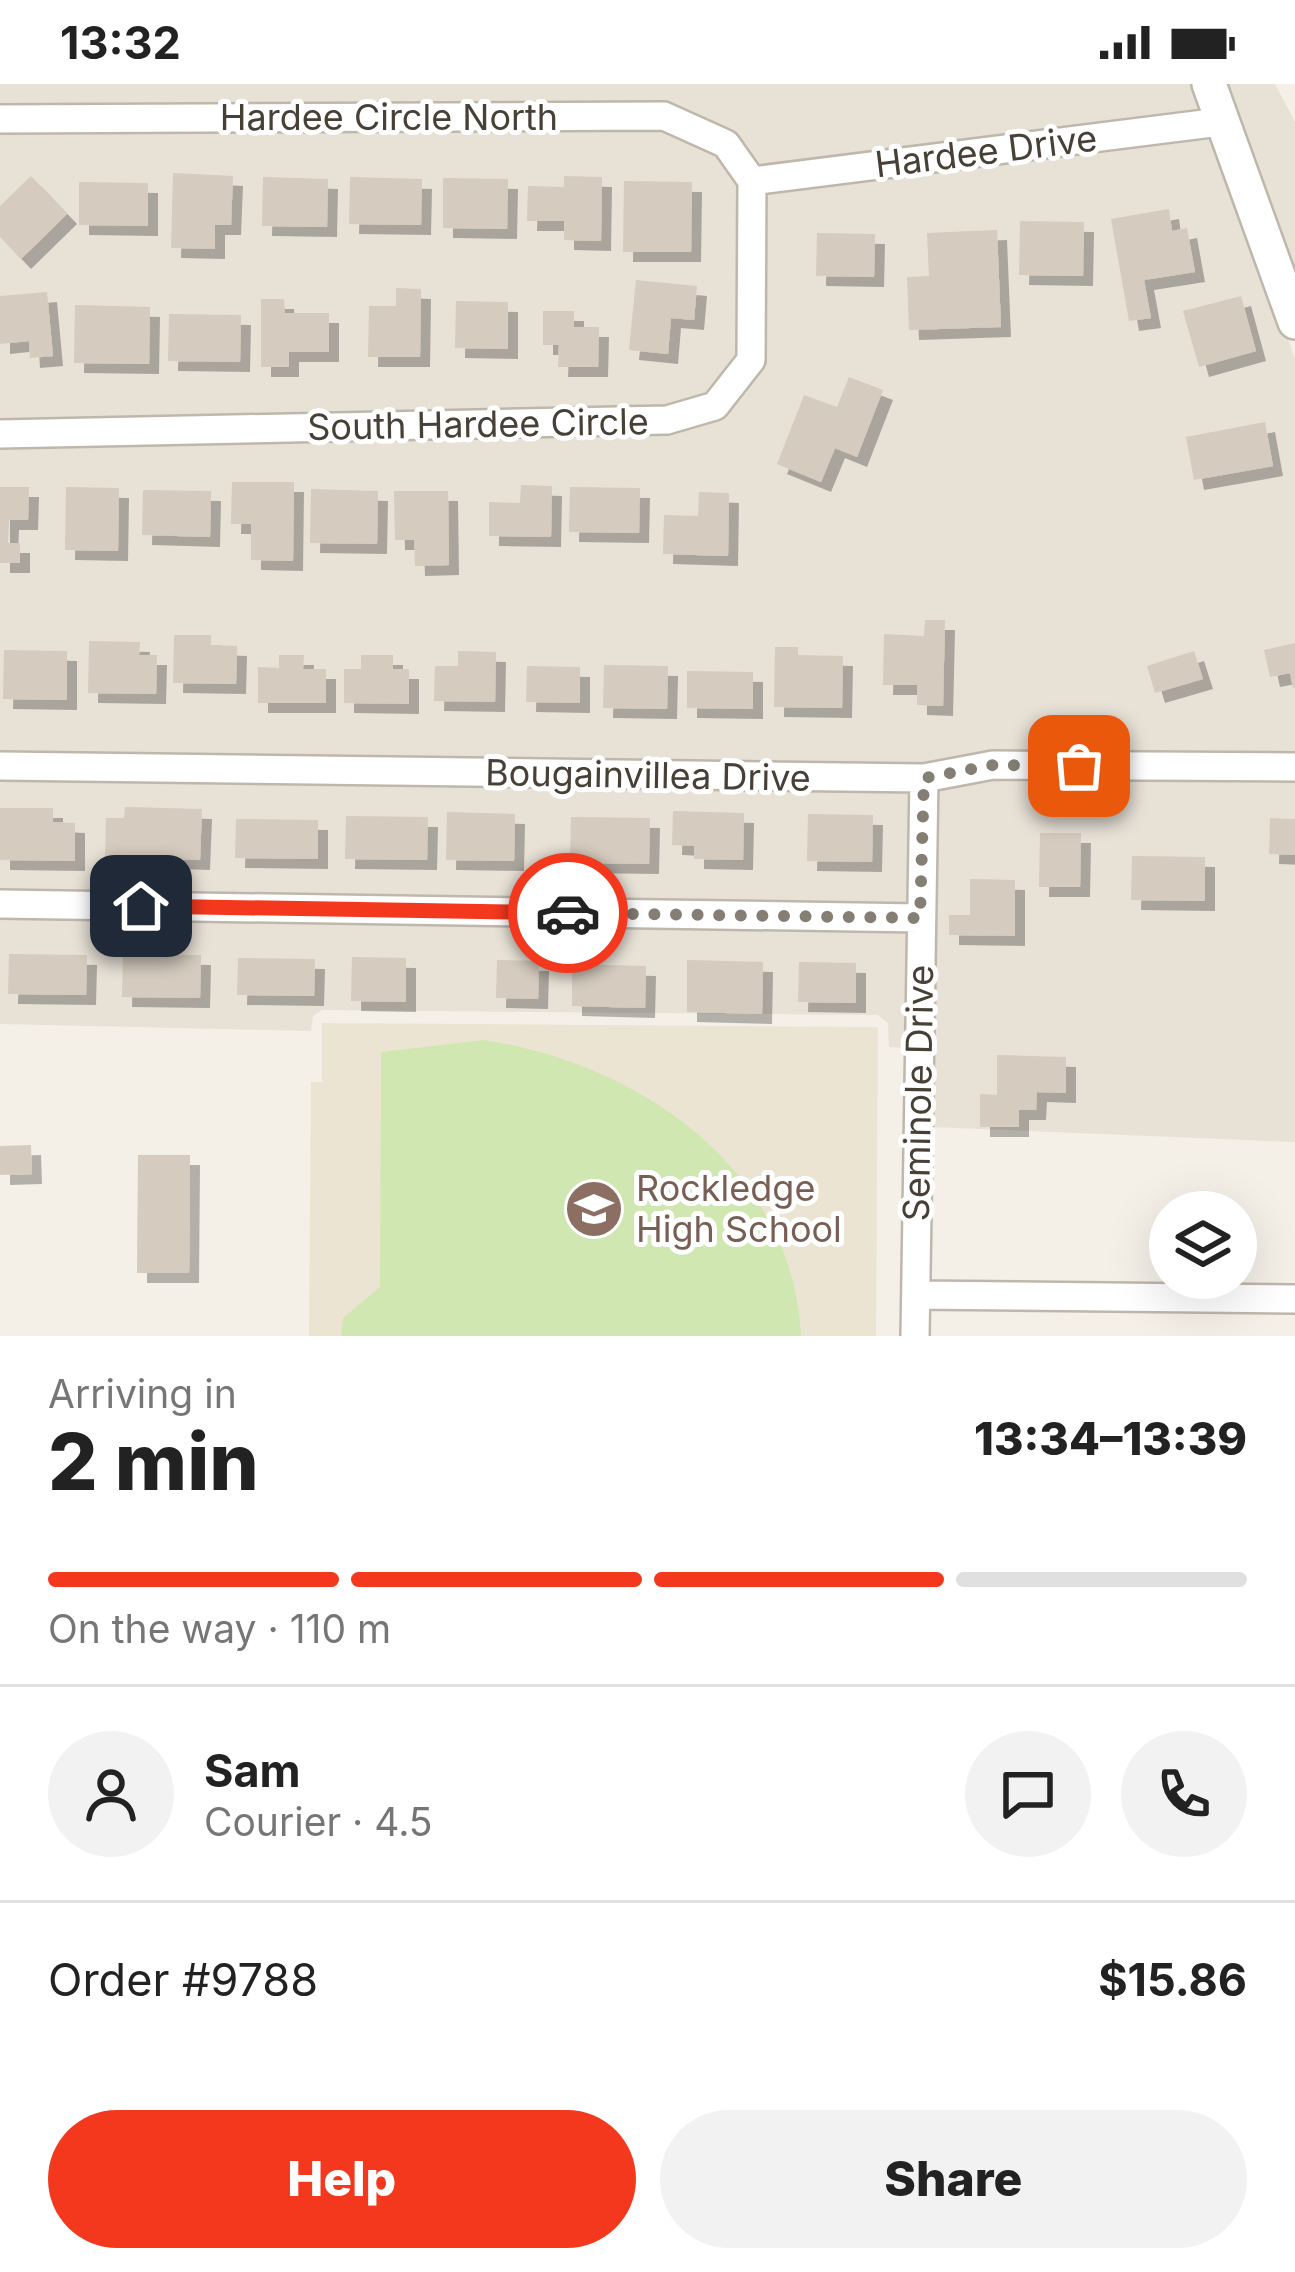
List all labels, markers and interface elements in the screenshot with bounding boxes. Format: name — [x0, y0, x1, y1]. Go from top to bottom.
text: 13:32 — [60, 15, 181, 70]
street label: Hardee Circle North — [220, 95, 558, 139]
street label: Hardee Drive — [872, 116, 1100, 186]
street label: South Hardee Circle — [307, 399, 649, 449]
pin — [1028, 715, 1130, 817]
icon: bag — [1046, 733, 1112, 799]
street label: Bougainvillea Drive — [485, 750, 811, 800]
courier — [508, 853, 628, 973]
pin — [90, 855, 192, 957]
icon: home — [108, 873, 174, 939]
icon: car — [535, 880, 601, 946]
street label: Seminole Drive — [894, 964, 942, 1222]
place label: Rockledge High School — [636, 1166, 842, 1251]
school or university icon: Rockledge High School — [563, 1178, 625, 1240]
map controls — [1149, 1191, 1257, 1299]
button: layers — [1149, 1191, 1257, 1299]
text: Arriving in — [48, 1370, 237, 1417]
text: 13:34–13:39 — [974, 1411, 1247, 1466]
text: 2 min — [48, 1414, 259, 1509]
text: On the way · 110 m — [48, 1605, 391, 1652]
button: person — [48, 1731, 174, 1857]
button: chat — [965, 1731, 1091, 1857]
button: phone — [1121, 1731, 1247, 1857]
text: Sam — [204, 1743, 301, 1798]
text: Courier · 4.5 — [204, 1798, 433, 1845]
text: Order #9788 — [48, 1952, 318, 2007]
text: $15.86 — [1098, 1952, 1247, 2007]
button: Help — [48, 2110, 636, 2248]
button: Share — [660, 2110, 1247, 2248]

